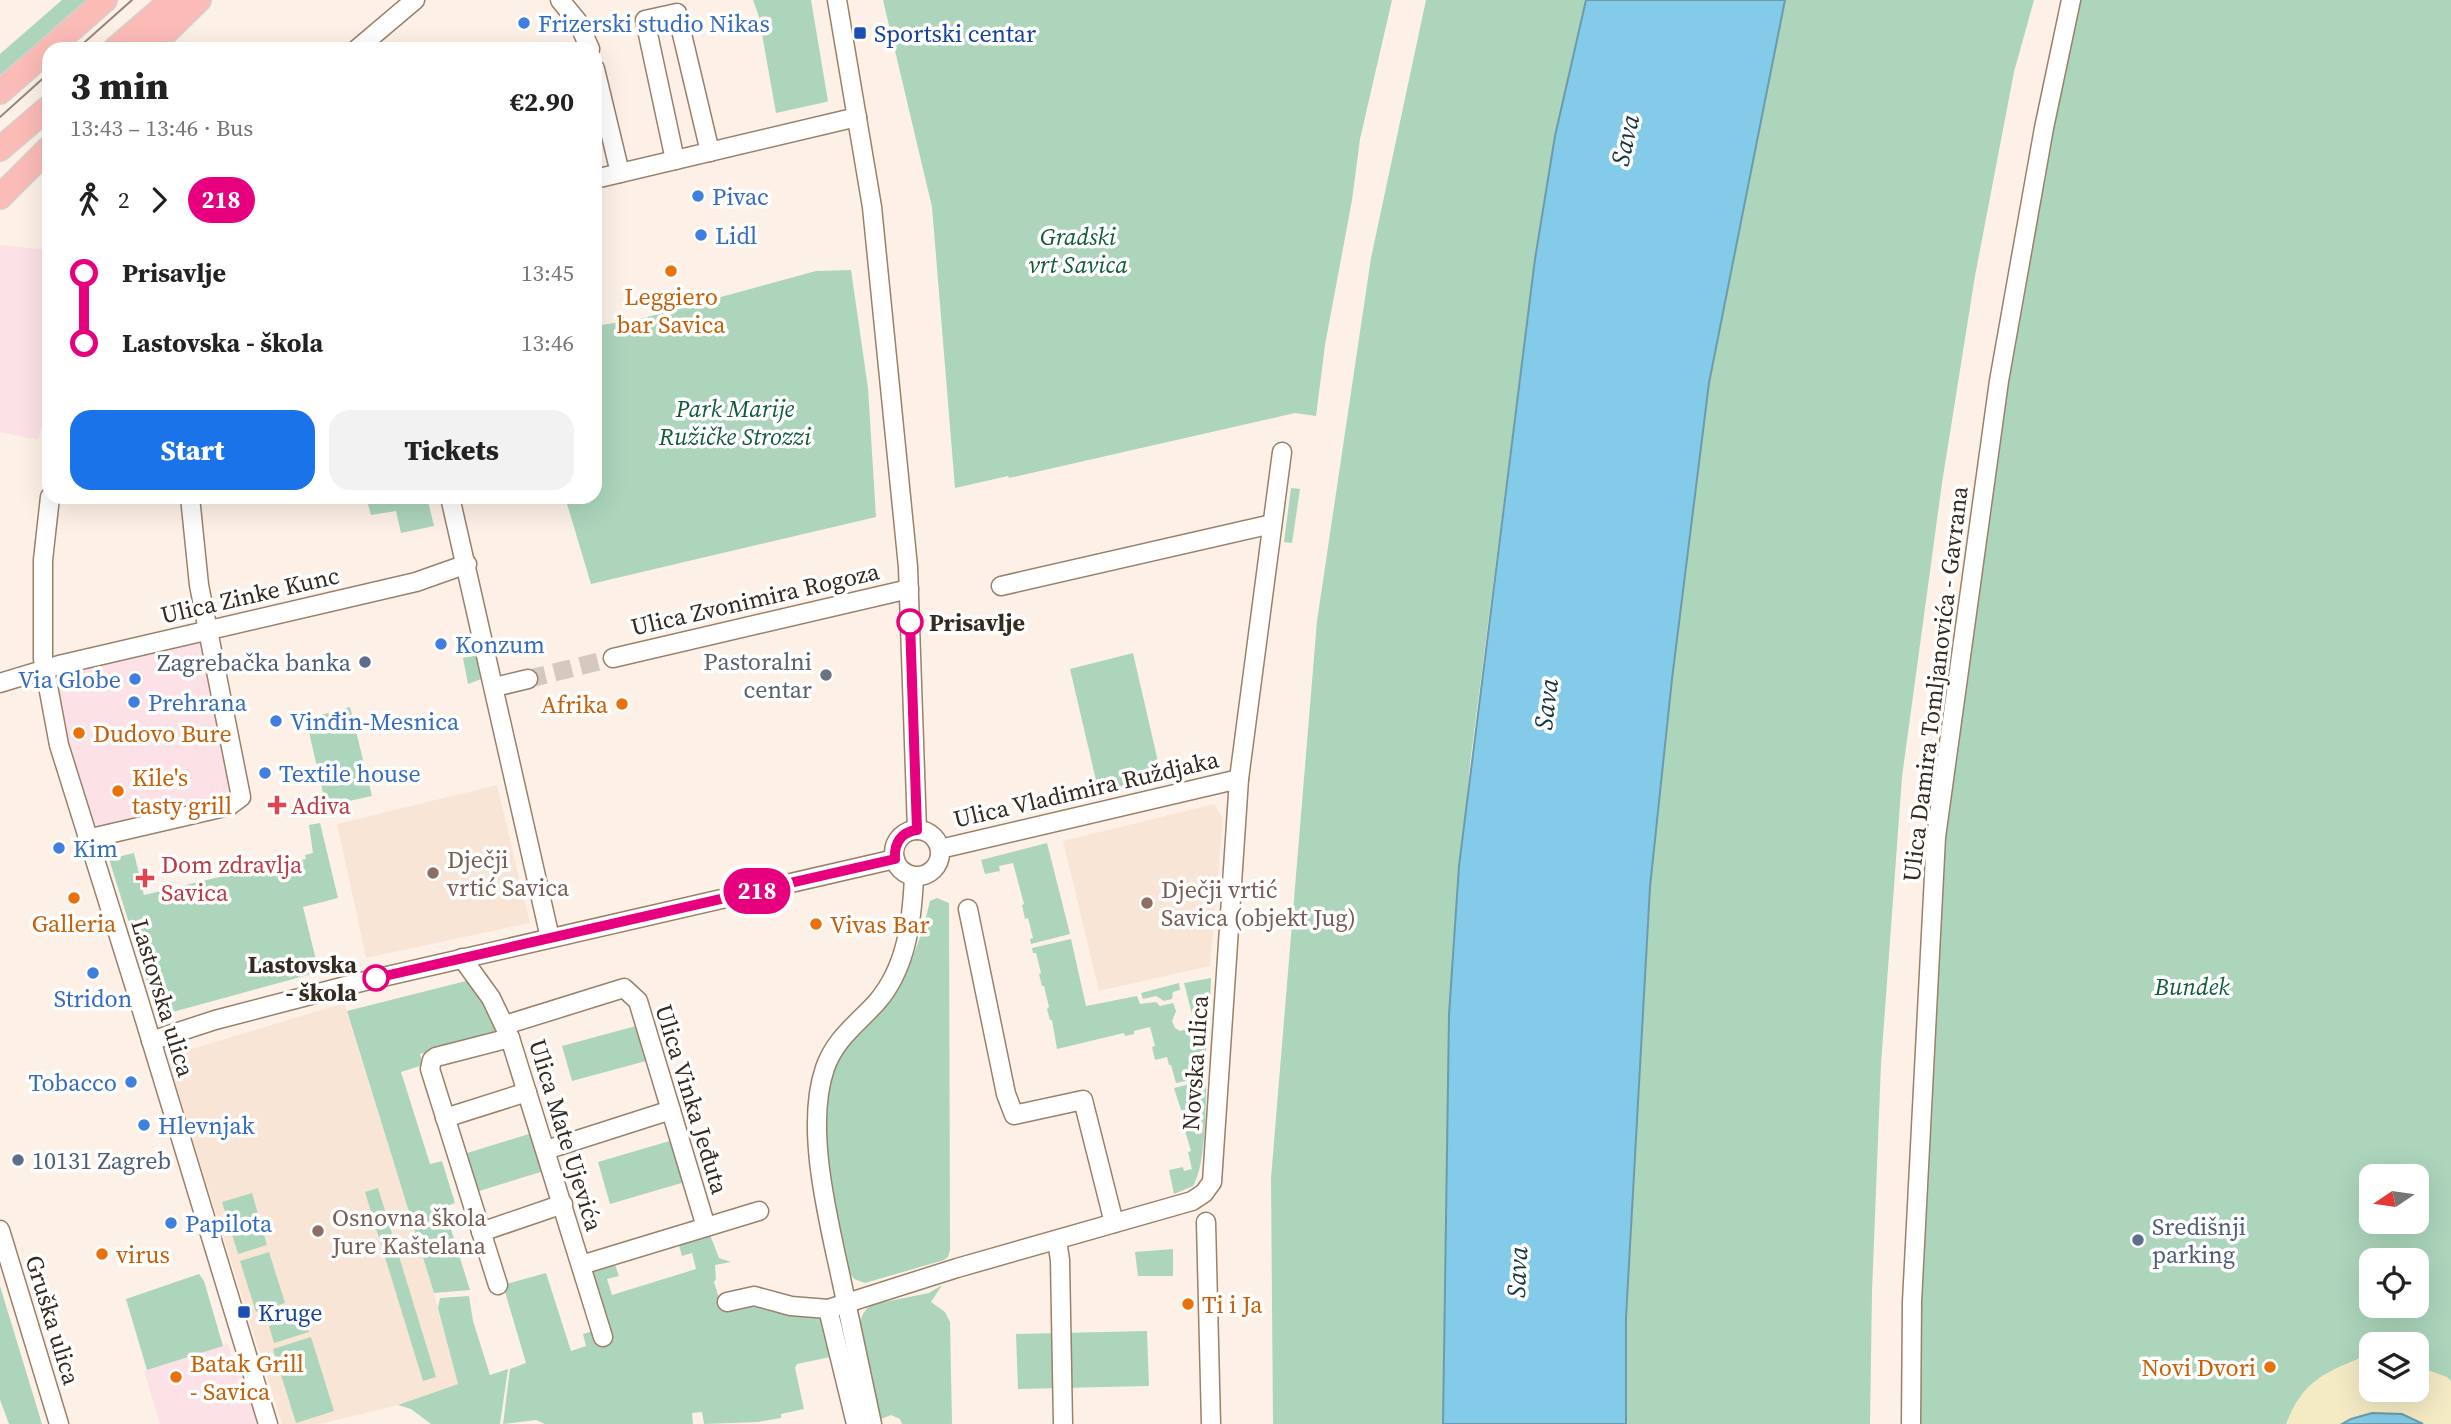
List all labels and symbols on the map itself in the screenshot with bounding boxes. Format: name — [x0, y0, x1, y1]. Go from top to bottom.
place label: Frizerski studio Nikas — [538, 7, 770, 40]
marker: Frizerski studio Nikas — [516, 15, 532, 31]
place label: Sportski centar — [874, 17, 1036, 50]
marker: Sportski centar — [852, 25, 868, 41]
water label: Sava — [1602, 110, 1648, 169]
place label: Pivac — [712, 180, 769, 213]
marker: Pivac — [690, 188, 706, 204]
place label: Lidl — [715, 219, 757, 252]
park label: Gradski vrt Savica — [1028, 220, 1128, 281]
marker: Lidl — [693, 227, 709, 243]
marker: Leggiero bar Savica — [663, 263, 679, 279]
place label: Leggiero bar Savica — [617, 280, 726, 341]
park label: Park Marije Ružičke Strozzi — [658, 392, 812, 453]
street label: Ulica Damira Tomljanovića - Gavrana — [1894, 483, 1976, 884]
street label: Ulica Zvonimira Rogoza — [628, 554, 883, 644]
street label: Ulica Zinke Kunc — [157, 558, 343, 632]
place label: Prisavlje — [929, 606, 1025, 639]
marker: Prisavlje — [897, 609, 923, 635]
place label: Konzum — [455, 628, 545, 661]
marker: Konzum — [433, 636, 449, 652]
place label: Pastoralni centar — [703, 645, 812, 706]
place label: Zagrebačka banka — [157, 646, 352, 679]
marker: Zagrebačka banka — [357, 654, 373, 670]
place label: Via Globe — [18, 663, 121, 696]
marker: Pastoralni centar — [818, 667, 834, 683]
marker: Via Globe — [127, 671, 143, 687]
water label: Sava — [1525, 676, 1567, 732]
place label: Prehrana — [148, 686, 248, 719]
place label: Afrika — [541, 688, 609, 721]
marker: Prehrana — [126, 694, 142, 710]
marker: Afrika — [614, 696, 630, 712]
place label: Vinđin-Mesnica — [290, 705, 460, 738]
marker: Vinđin-Mesnica — [268, 713, 284, 729]
place label: Dudovo Bure — [93, 717, 232, 750]
marker: Dudovo Bure — [71, 725, 87, 741]
street label: Ulica Vladimira Ruždjaka — [950, 742, 1223, 836]
place label: Textile house — [279, 757, 421, 790]
place label: Kile's tasty grill — [132, 761, 232, 822]
marker: Textile house — [257, 765, 273, 781]
marker: Kile's tasty grill — [110, 783, 126, 799]
place label: Adiva — [291, 789, 352, 822]
marker: Adiva — [269, 797, 285, 813]
place label: Kim — [73, 832, 118, 865]
marker: Kim — [51, 840, 67, 856]
place label: Dječji vrtić Savica — [447, 843, 570, 904]
place label: Dom zdravlja Savica — [161, 848, 303, 909]
marker: Dječji vrtić Savica — [425, 865, 441, 881]
marker: Dom zdravlja Savica — [135, 868, 155, 888]
line badge: 218 — [717, 868, 797, 914]
place label: Dječji vrtić Savica (objekt Jug) — [1161, 873, 1356, 934]
marker: Galleria — [66, 890, 82, 906]
marker: Dječji vrtić Savica (objekt Jug) — [1139, 895, 1155, 911]
place label: Galleria — [32, 907, 117, 940]
place label: Vivas Bar — [830, 908, 930, 941]
street label: Lastovska ulica — [123, 915, 203, 1082]
marker: Vivas Bar — [808, 916, 824, 932]
place label: Lastovska - škola — [248, 948, 357, 1009]
marker: Stridon — [85, 965, 101, 981]
marker: Lastovska - škola — [363, 965, 389, 991]
park label: Bundek — [2153, 970, 2230, 1003]
place label: Stridon — [54, 982, 132, 1015]
street label: Novska ulica — [1174, 993, 1216, 1132]
street label: Ulica Vinka Jeđuta — [647, 1000, 737, 1199]
street label: Ulica Mate Ujevića — [521, 1035, 611, 1236]
place label: Tobacco — [29, 1066, 117, 1099]
marker: Tobacco — [123, 1074, 139, 1090]
place label: Hlevnjak — [158, 1109, 256, 1142]
marker: Hlevnjak — [136, 1117, 152, 1133]
place label: 10131 Zagreb — [32, 1144, 171, 1177]
marker: 10131 Zagreb — [10, 1152, 26, 1168]
north arrow — [2359, 1164, 2429, 1234]
place label: Osnovna škola Jure Kaštelana — [331, 1201, 487, 1262]
place label: Papilota — [185, 1207, 273, 1240]
place label: Središnji parking — [2152, 1210, 2246, 1271]
marker: Papilota — [163, 1215, 179, 1231]
marker: Osnovna škola Jure Kaštelana — [310, 1223, 326, 1239]
marker: Središnji parking — [2130, 1232, 2146, 1248]
place label: virus — [116, 1238, 170, 1271]
water label: Sava — [1498, 1245, 1536, 1299]
marker: virus — [94, 1246, 110, 1262]
street label: Gruška ulica — [18, 1251, 89, 1390]
place label: Ti i Ja — [1202, 1288, 1263, 1321]
place label: Kruge — [258, 1296, 322, 1329]
marker: Ti i Ja — [1180, 1296, 1196, 1312]
marker: Kruge — [236, 1304, 252, 1320]
place label: Batak Grill - Savica — [190, 1347, 304, 1408]
place label: Novi Dvori — [2141, 1351, 2256, 1384]
marker: Novi Dvori — [2262, 1359, 2278, 1375]
marker: Batak Grill - Savica — [168, 1369, 184, 1385]

